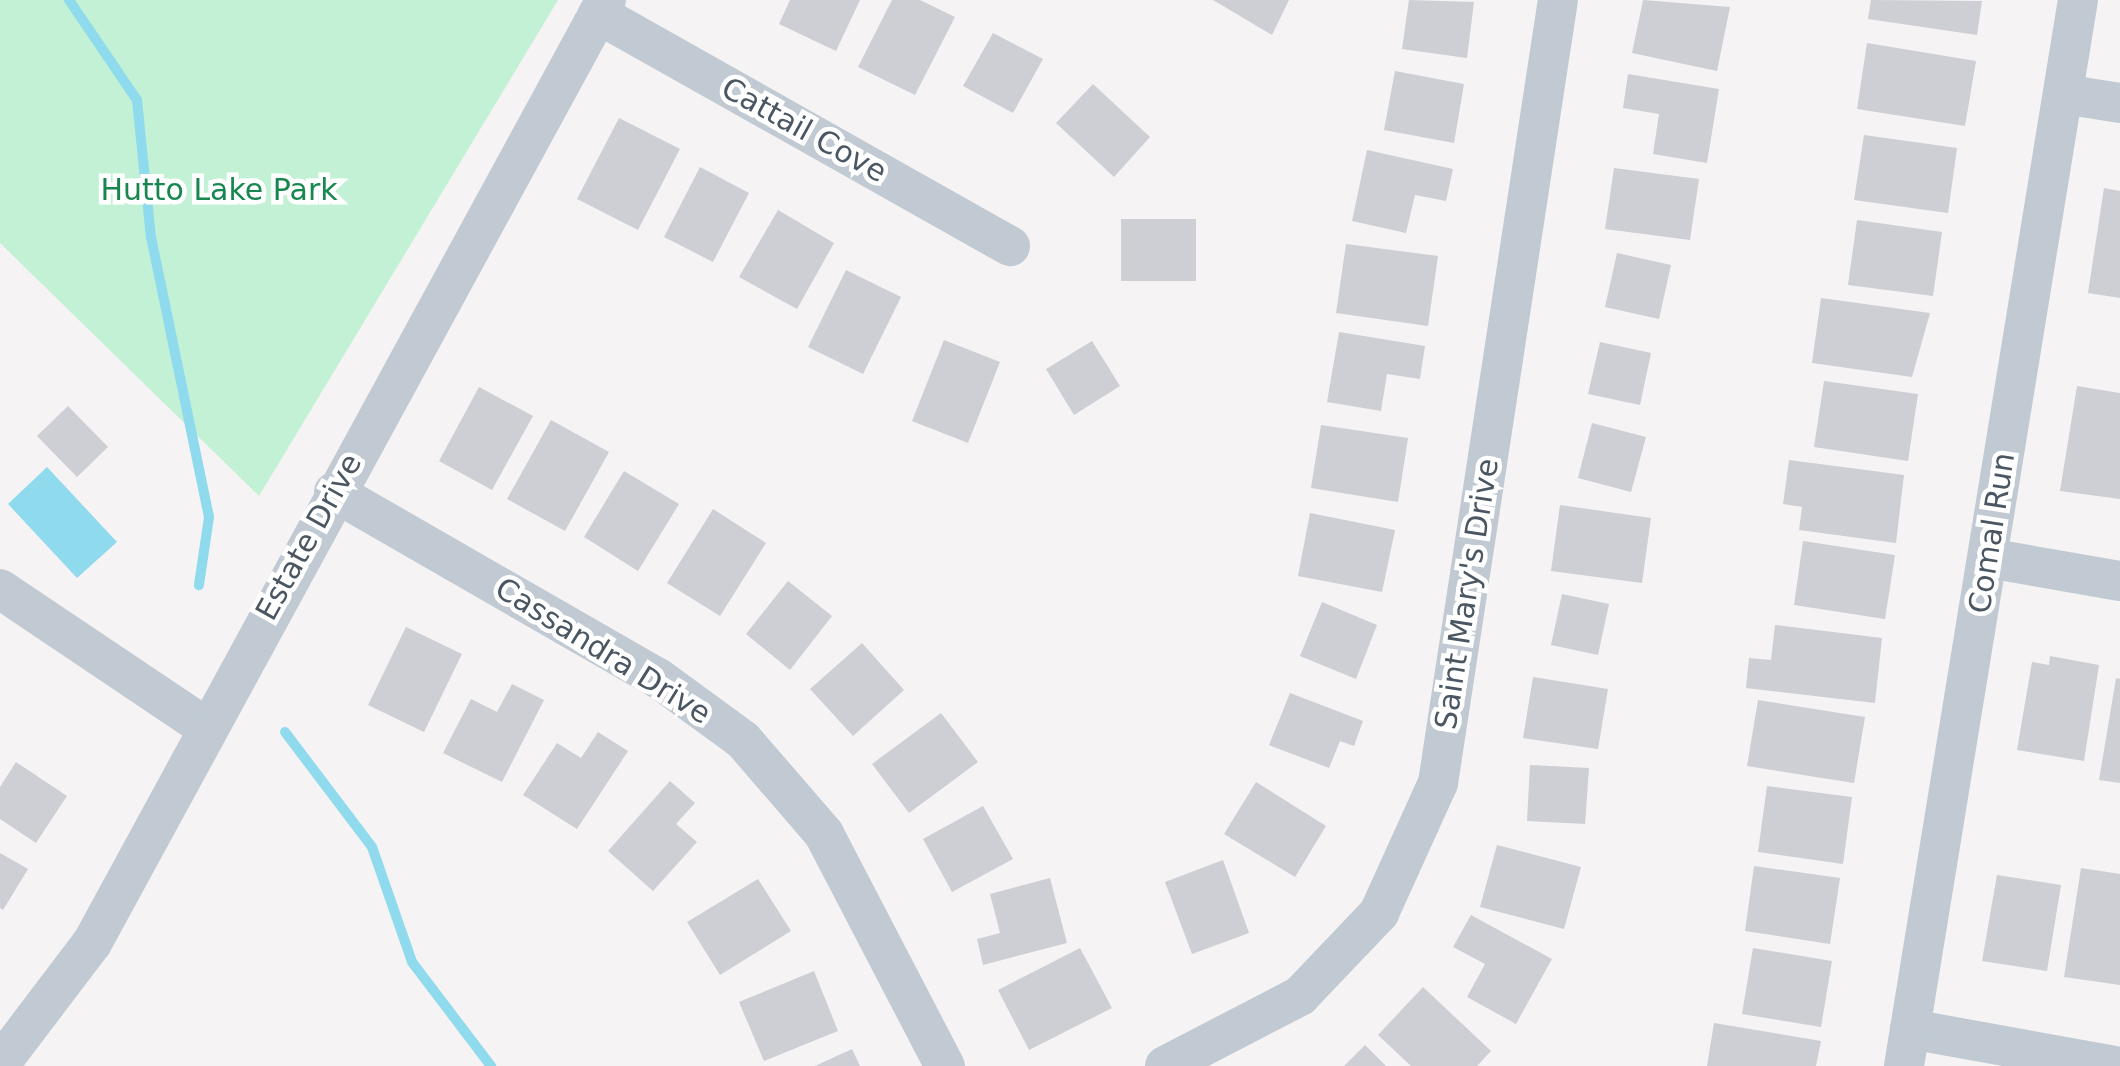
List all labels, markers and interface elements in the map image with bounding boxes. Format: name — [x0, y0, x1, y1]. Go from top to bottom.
street label: Cattail Cove — [715, 70, 893, 190]
park label: Hutto Lake Park — [100, 172, 338, 208]
street label: Estate Drive — [249, 448, 369, 626]
street label: Comal Run — [1962, 450, 2022, 616]
street label: Saint Mary's Drive — [1428, 456, 1506, 732]
street label: Cassandra Drive — [489, 570, 717, 732]

